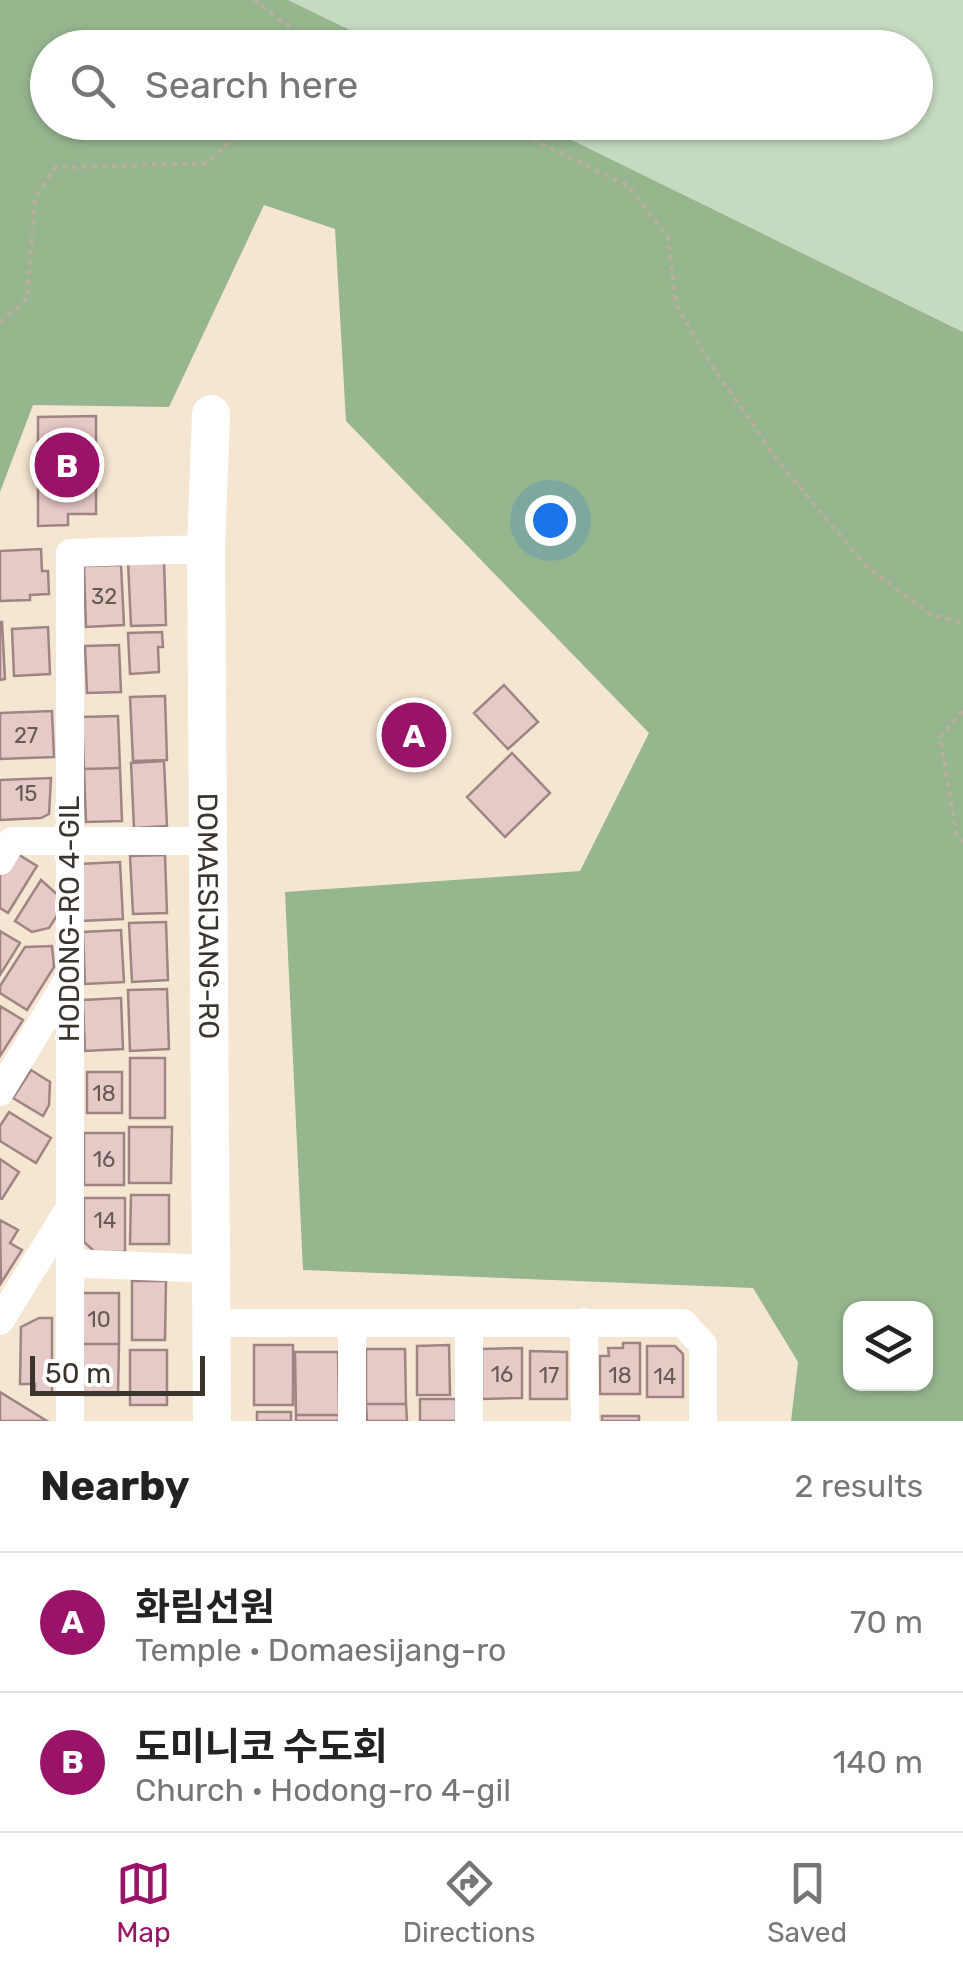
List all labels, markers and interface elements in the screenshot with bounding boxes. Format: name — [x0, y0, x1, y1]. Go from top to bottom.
search box — [30, 30, 933, 140]
icon: search — [65, 58, 120, 113]
text: Search here — [145, 62, 358, 108]
pin: B — [34, 428, 100, 502]
your location — [525, 495, 576, 546]
house number: 32 — [91, 583, 117, 610]
pin: A — [382, 698, 446, 772]
house number: 27 — [14, 722, 38, 749]
house number: 15 — [15, 780, 37, 807]
street label: DOMAESIJANG-RO — [191, 792, 225, 1039]
street label: HODONG-RO 4-GIL — [53, 795, 86, 1042]
house number: 18 — [92, 1080, 116, 1107]
house number: 16 — [93, 1146, 115, 1173]
house number: 14 — [93, 1207, 117, 1234]
map controls — [843, 1301, 933, 1391]
button: layers — [843, 1301, 933, 1391]
house number: 10 — [87, 1306, 111, 1333]
scale bar — [30, 1351, 205, 1396]
text: 50 m — [45, 1357, 111, 1390]
house number: 16 — [491, 1361, 513, 1388]
house number: 17 — [539, 1362, 559, 1389]
house number: 18 — [608, 1362, 632, 1389]
house number: 14 — [653, 1363, 677, 1390]
text: Nearby — [40, 1461, 190, 1511]
text: 2 results — [794, 1467, 923, 1505]
text: 화림선원 — [135, 1584, 275, 1630]
text: A — [61, 1603, 84, 1641]
text: 70 m — [850, 1603, 923, 1641]
text: Temple · Domaesijang-ro — [135, 1631, 506, 1669]
text: 도미니코 수도회 — [135, 1724, 388, 1770]
text: B — [61, 1743, 84, 1781]
text: 140 m — [833, 1743, 923, 1781]
text: Church · Hodong-ro 4-gil — [135, 1771, 511, 1809]
tab: Map — [116, 1856, 171, 1949]
tab: Directions — [403, 1856, 535, 1949]
tab: Saved — [767, 1856, 847, 1949]

